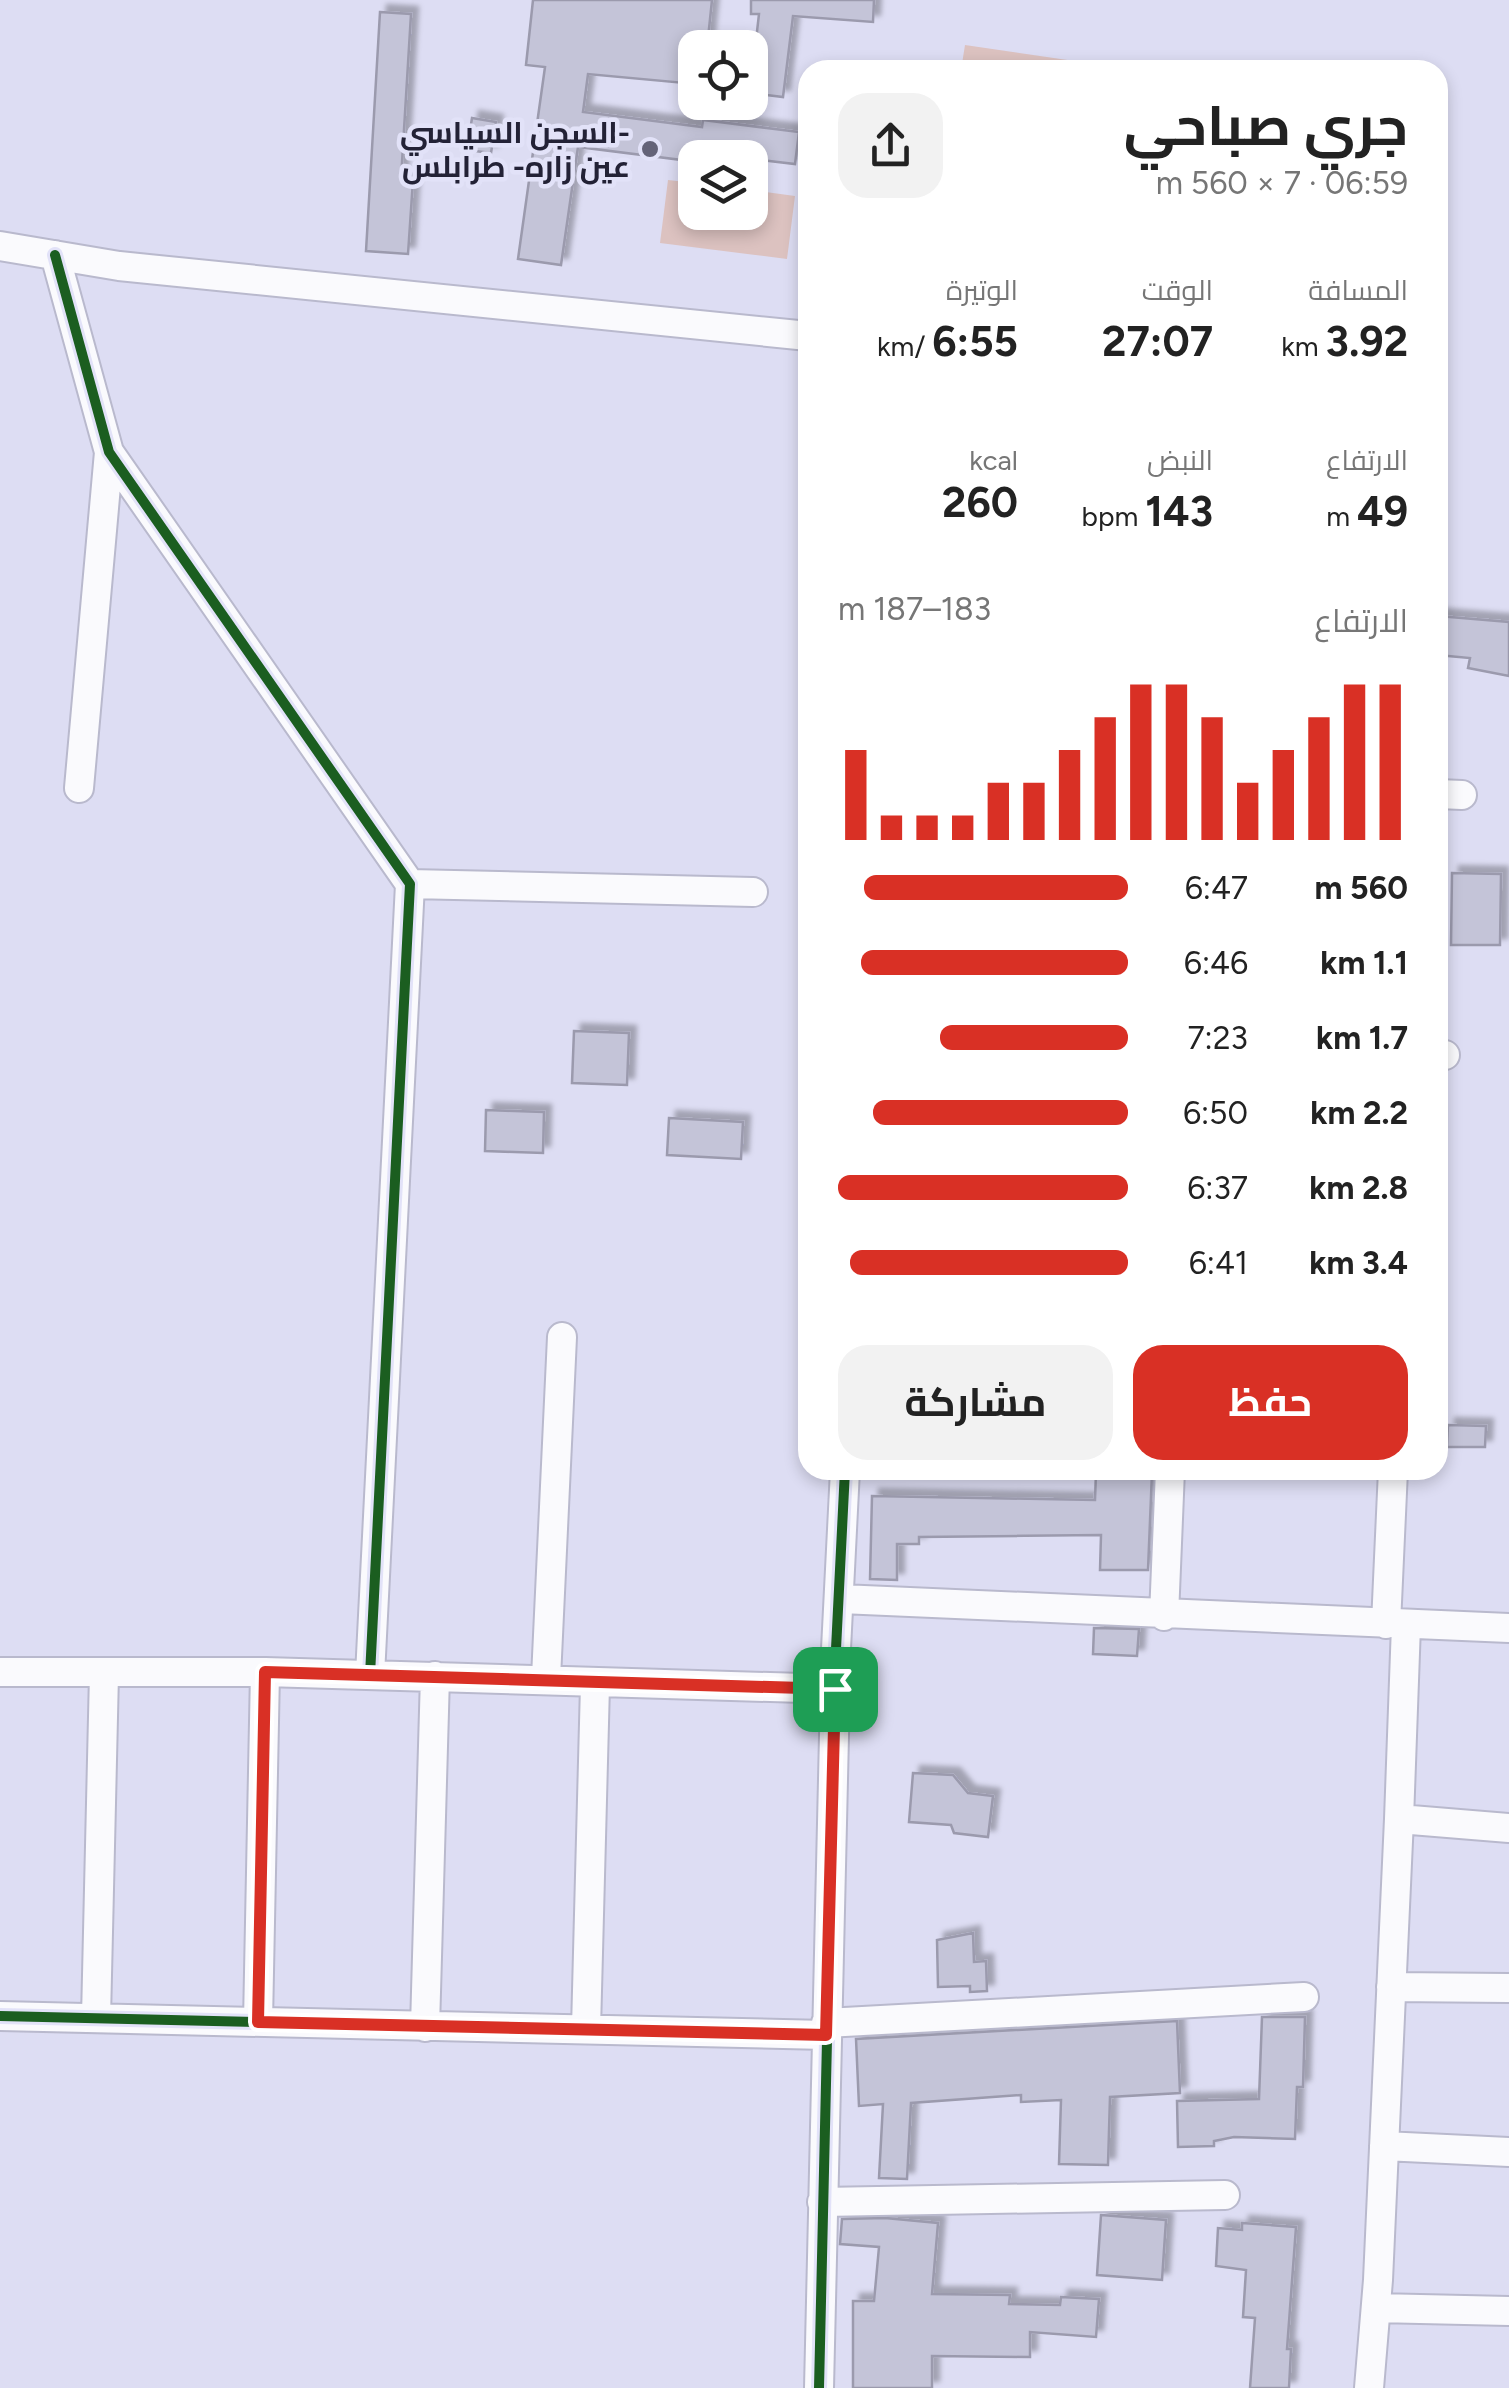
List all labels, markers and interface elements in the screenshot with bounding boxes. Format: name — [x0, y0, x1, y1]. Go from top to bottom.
map controls — [678, 30, 768, 230]
button: locate — [678, 30, 768, 120]
button: share — [838, 93, 943, 198]
text: جري صباحي — [1124, 93, 1408, 159]
place label: السجن السياسي- عين زاره- طرابلس — [400, 114, 630, 185]
marker: السجن السياسي- عين زاره- طرابلس — [639, 138, 661, 160]
button: layers — [678, 140, 768, 230]
text: 06:59 · 7 × 560 m — [1156, 164, 1408, 202]
text: الوتيرة — [946, 273, 1018, 307]
text: الوقت — [1142, 273, 1213, 307]
text: المسافة — [1308, 273, 1408, 307]
text: 6:55 — [932, 316, 1018, 367]
text: 27:07 — [1102, 316, 1213, 367]
text: 3.92 — [1326, 316, 1408, 367]
text: /km — [877, 329, 932, 363]
text: km — [1281, 329, 1326, 363]
text: kcal — [969, 443, 1018, 477]
text: النبض — [1147, 443, 1213, 477]
text: الارتفاع — [1326, 443, 1408, 477]
text: 260 — [942, 477, 1018, 528]
text: 143 — [1145, 486, 1213, 537]
text: 49 — [1357, 486, 1408, 537]
text: bpm — [1082, 499, 1145, 533]
text: m — [1326, 499, 1357, 533]
text: 183–187 m — [838, 590, 991, 628]
text: الارتفاع — [1314, 602, 1408, 640]
text: 6:47 — [1185, 869, 1248, 907]
text: 560 m — [1315, 869, 1408, 907]
text: 6:46 — [1184, 944, 1248, 982]
text: 1.1 km — [1320, 944, 1408, 982]
text: 7:23 — [1187, 1019, 1248, 1057]
text: 1.7 km — [1316, 1019, 1408, 1057]
text: 6:50 — [1183, 1094, 1248, 1132]
text: 2.2 km — [1310, 1094, 1408, 1132]
text: 6:37 — [1187, 1169, 1248, 1207]
text: 2.8 km — [1309, 1169, 1408, 1207]
text: 6:41 — [1189, 1244, 1248, 1282]
text: 3.4 km — [1309, 1244, 1408, 1282]
button: مشاركة — [838, 1345, 1113, 1460]
button: حفظ — [1133, 1345, 1408, 1460]
pin — [793, 1647, 878, 1732]
icon: arrive — [808, 1662, 863, 1717]

